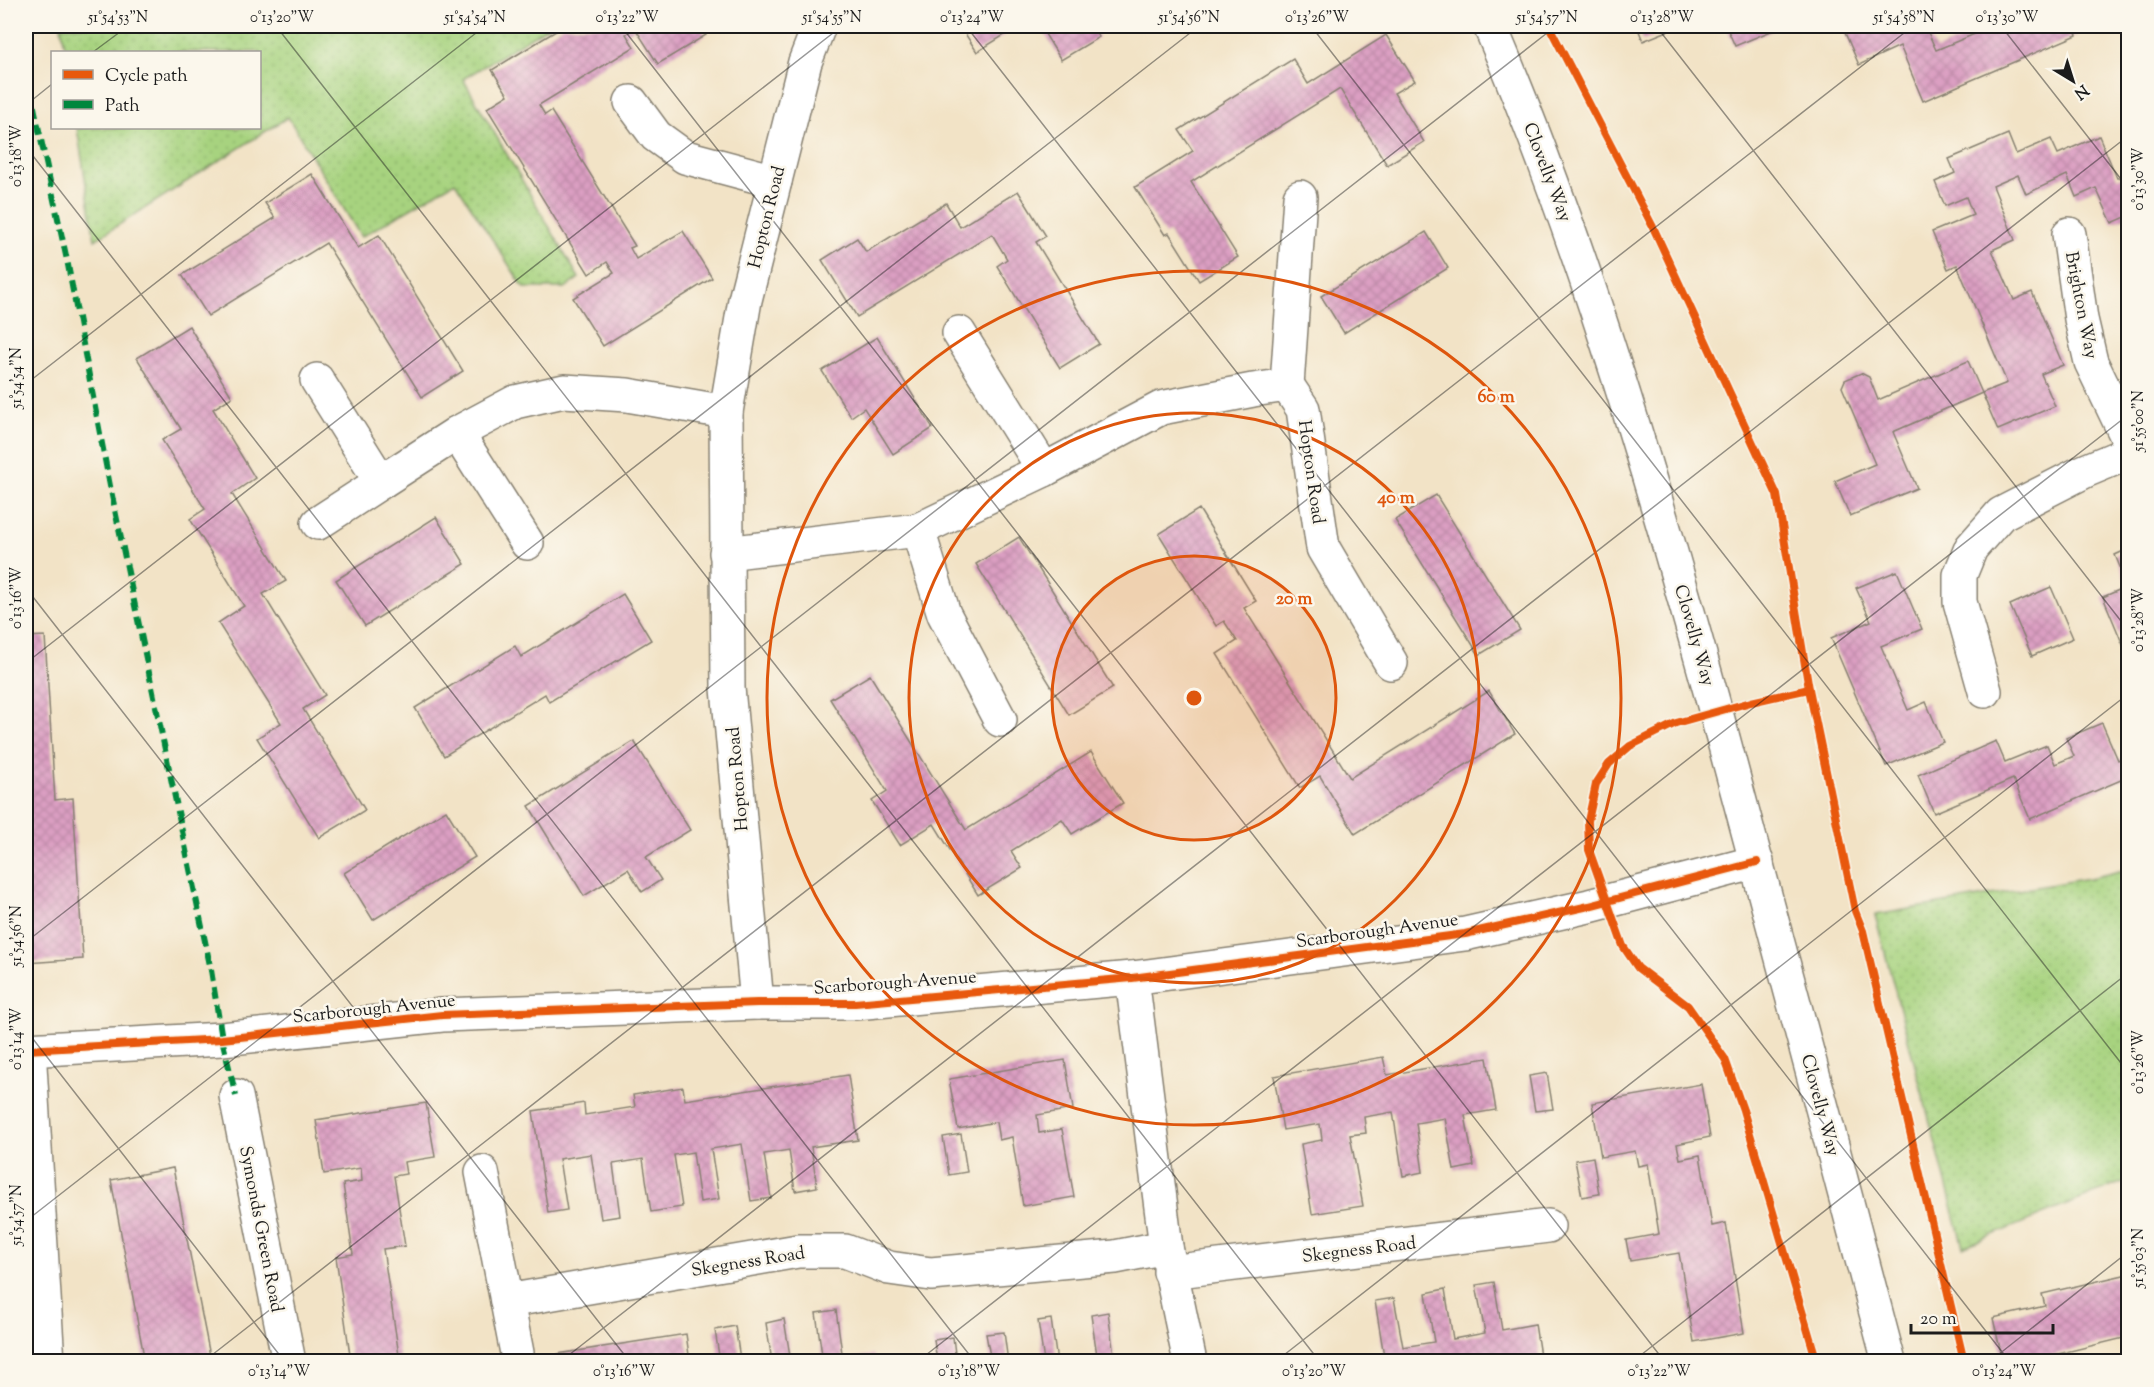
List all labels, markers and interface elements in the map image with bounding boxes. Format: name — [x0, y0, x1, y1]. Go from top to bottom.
text: 51°54'53"N — [87, 8, 148, 29]
text: 0°13'20"W — [250, 8, 314, 29]
text: 51°54'54"N — [443, 8, 506, 29]
text: 0°13'22"W — [595, 8, 659, 29]
text: 51°54'55"N — [801, 8, 862, 29]
text: 0°13'24"W — [940, 8, 1004, 29]
text: 51°54'56"N — [1157, 8, 1220, 29]
text: 0°13'26"W — [1285, 8, 1349, 29]
text: 51°54'57"N — [1515, 8, 1578, 29]
text: 0°13'28"W — [1630, 8, 1694, 29]
text: 51°54'58"N — [1872, 8, 1935, 29]
text: 0°13'30"W — [1975, 8, 2039, 29]
legend — [51, 51, 261, 129]
north arrow — [2043, 51, 2103, 111]
text: Cycle path — [105, 64, 188, 90]
text: N — [2068, 78, 2093, 104]
text: Path — [105, 94, 140, 120]
street label: Clovelly Way — [1515, 119, 1577, 226]
text: 0°13'18"W — [7, 125, 28, 187]
text: 0°13'30"W — [2129, 147, 2150, 211]
street label: Hopton Road — [743, 164, 793, 271]
street label: Brighton Way — [2057, 250, 2103, 361]
text: 51°54'54"N — [7, 347, 28, 410]
text: 60 m — [1477, 385, 1515, 411]
text: 51°55'00"N — [2129, 390, 2150, 453]
street label: Hopton Road — [1290, 419, 1330, 526]
text: 40 m — [1376, 486, 1415, 512]
text: 0°13'16"W — [7, 567, 28, 629]
street label: Clovelly Way — [1666, 582, 1720, 689]
text: 20 m — [1276, 587, 1312, 613]
text: 0°13'28"W — [2129, 588, 2150, 652]
centre of rings — [1184, 688, 1204, 708]
street label: Hopton Road — [721, 726, 757, 832]
text: 51°54'56"N — [7, 905, 28, 968]
street label: Scarborough Avenue — [1295, 908, 1460, 956]
street label: Scarborough Avenue — [813, 965, 978, 1003]
street label: Scarborough Avenue — [292, 989, 457, 1031]
text: 0°13'14"W — [7, 1008, 28, 1070]
text: 0°13'26"W — [2129, 1030, 2150, 1094]
street label: Clovelly Way — [1793, 1052, 1845, 1159]
street label: Symonds Green Road — [231, 1144, 289, 1315]
text: 51°54'57"N — [7, 1184, 28, 1247]
text: 51°55'03"N — [2129, 1228, 2150, 1289]
street label: Skegness Road — [1301, 1231, 1418, 1271]
street label: Skegness Road — [690, 1241, 807, 1285]
scale bar — [1911, 1297, 2054, 1335]
text: 20 m — [1920, 1307, 1957, 1333]
text: 0°13'14"W — [248, 1362, 310, 1383]
text: 0°13'16"W — [593, 1362, 655, 1383]
text: 0°13'18"W — [938, 1362, 1000, 1383]
text: 0°13'20"W — [1282, 1362, 1346, 1383]
text: 0°13'22"W — [1627, 1362, 1691, 1383]
text: 0°13'24"W — [1972, 1362, 2036, 1383]

